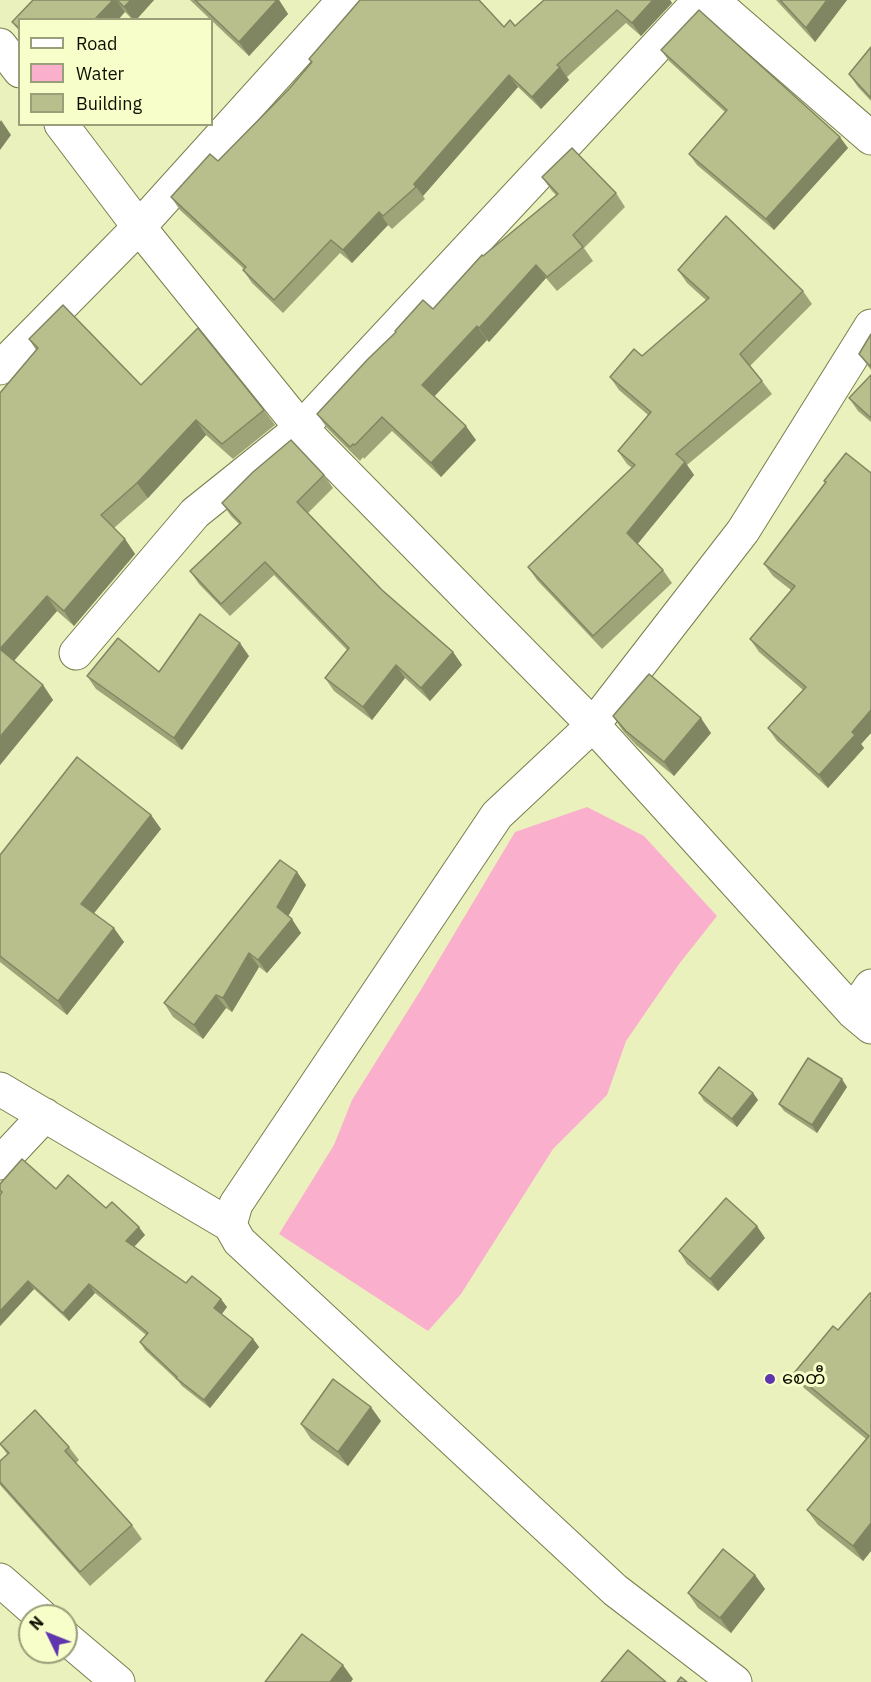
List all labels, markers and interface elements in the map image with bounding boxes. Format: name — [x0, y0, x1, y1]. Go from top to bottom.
legend — [18, 18, 213, 126]
text: Road — [76, 32, 117, 55]
text: Water — [76, 62, 124, 85]
text: Building — [76, 92, 142, 115]
place label: စေတီ — [782, 1368, 825, 1390]
marker: စေတီ — [763, 1372, 777, 1386]
north arrow — [18, 1604, 78, 1664]
text: N — [25, 1612, 48, 1634]

